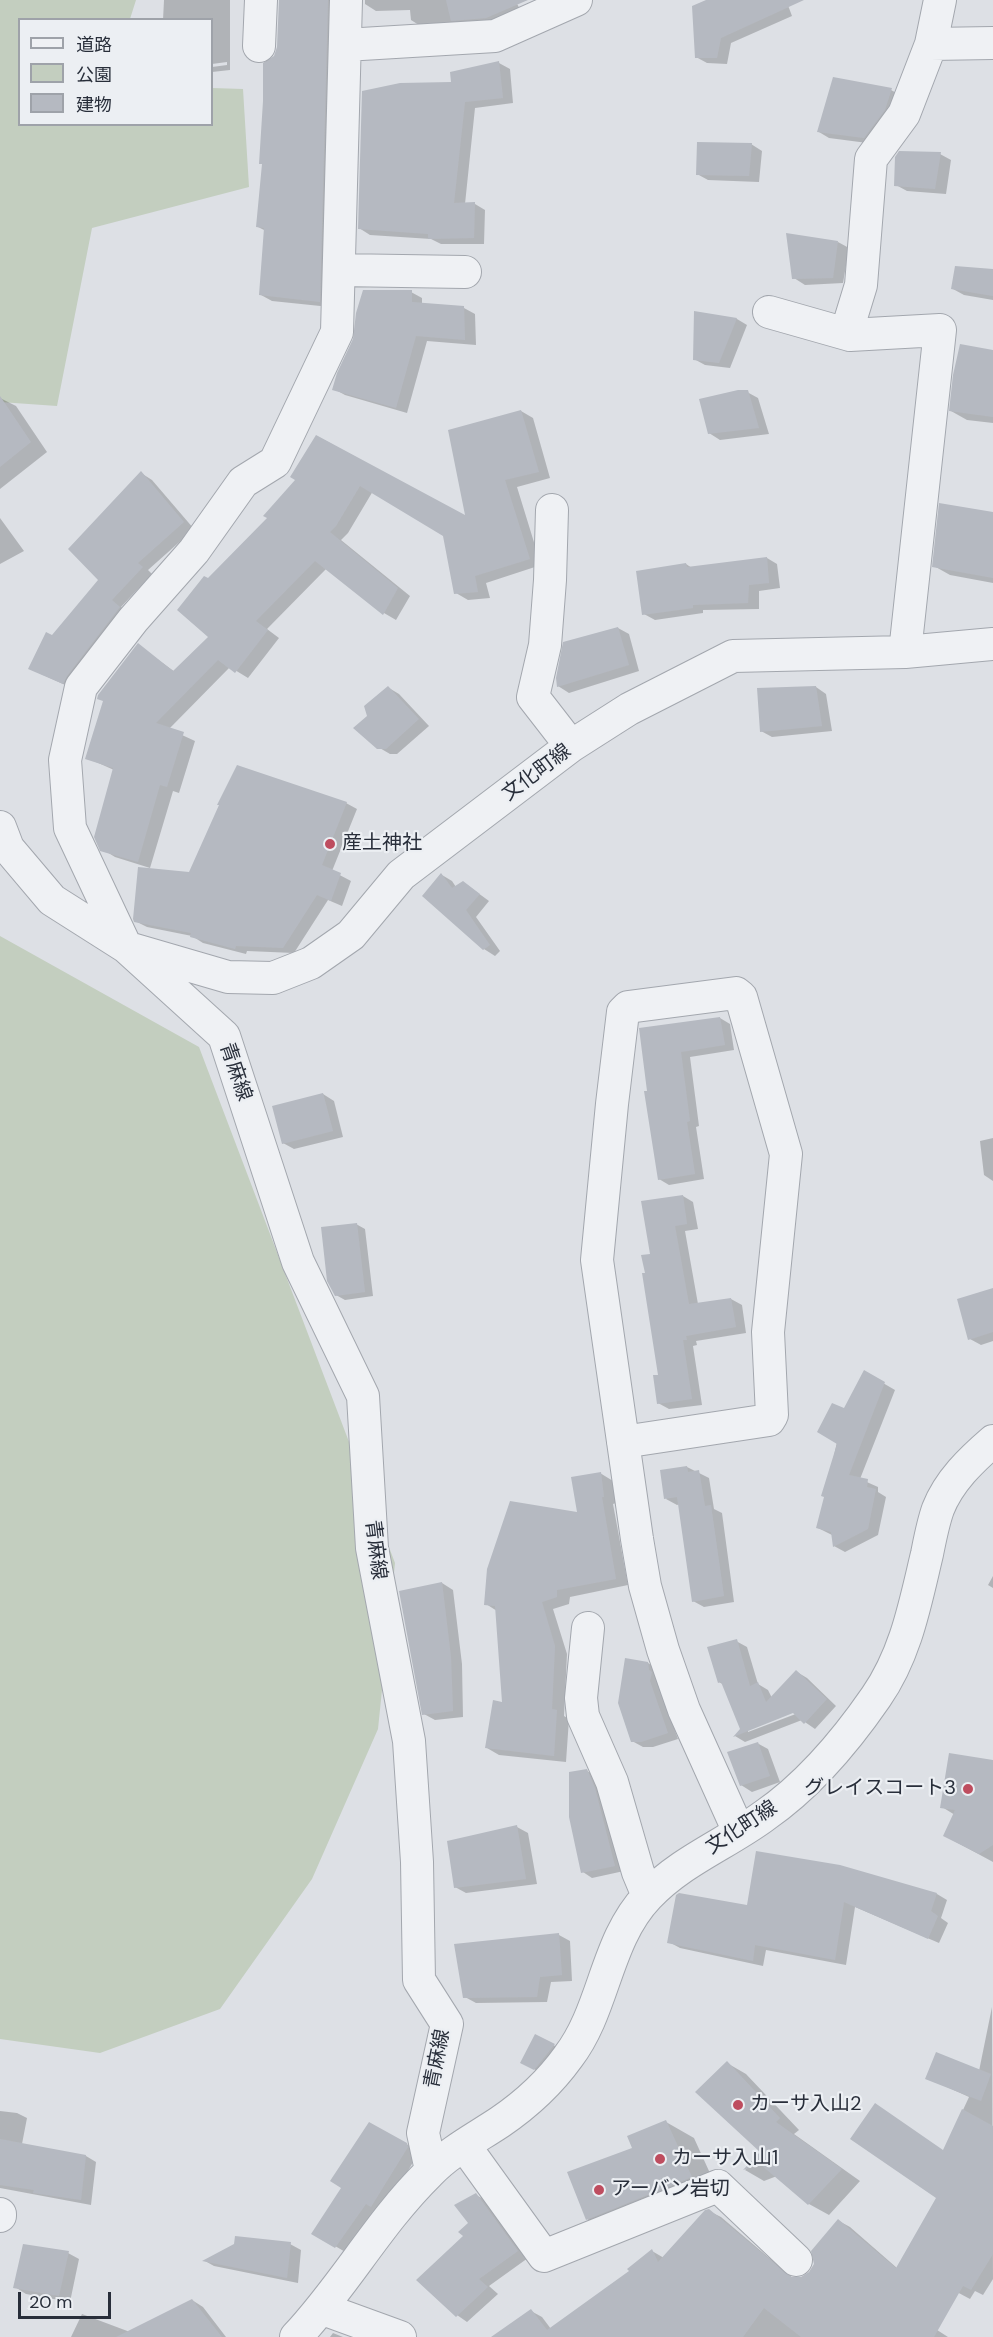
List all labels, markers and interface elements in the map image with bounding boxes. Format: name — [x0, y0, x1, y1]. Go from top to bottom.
legend — [18, 18, 213, 126]
text: 道路 — [76, 33, 112, 57]
text: 公園 — [76, 63, 112, 87]
text: 建物 — [76, 93, 112, 117]
street label: 文化町線 — [498, 739, 576, 807]
place label: 産土神社 — [342, 832, 422, 856]
marker: 産土神社 — [323, 837, 337, 851]
street label: 青麻線 — [214, 1040, 256, 1104]
street label: 青麻線 — [359, 1519, 391, 1581]
place label: グレイスコート3 — [804, 1777, 956, 1801]
marker: グレイスコート3 — [961, 1782, 975, 1796]
street label: 文化町線 — [702, 1796, 782, 1860]
street label: 青麻線 — [420, 2027, 456, 2091]
place label: カーサ入山2 — [750, 2093, 862, 2117]
marker: カーサ入山2 — [731, 2098, 745, 2112]
place label: カーサ入山1 — [672, 2147, 778, 2171]
marker: カーサ入山1 — [653, 2152, 667, 2166]
place label: アーバン岩切 — [611, 2178, 730, 2202]
marker: アーバン岩切 — [592, 2183, 606, 2197]
scale bar — [21, 2280, 114, 2318]
text: 20 m — [29, 2290, 72, 2314]

